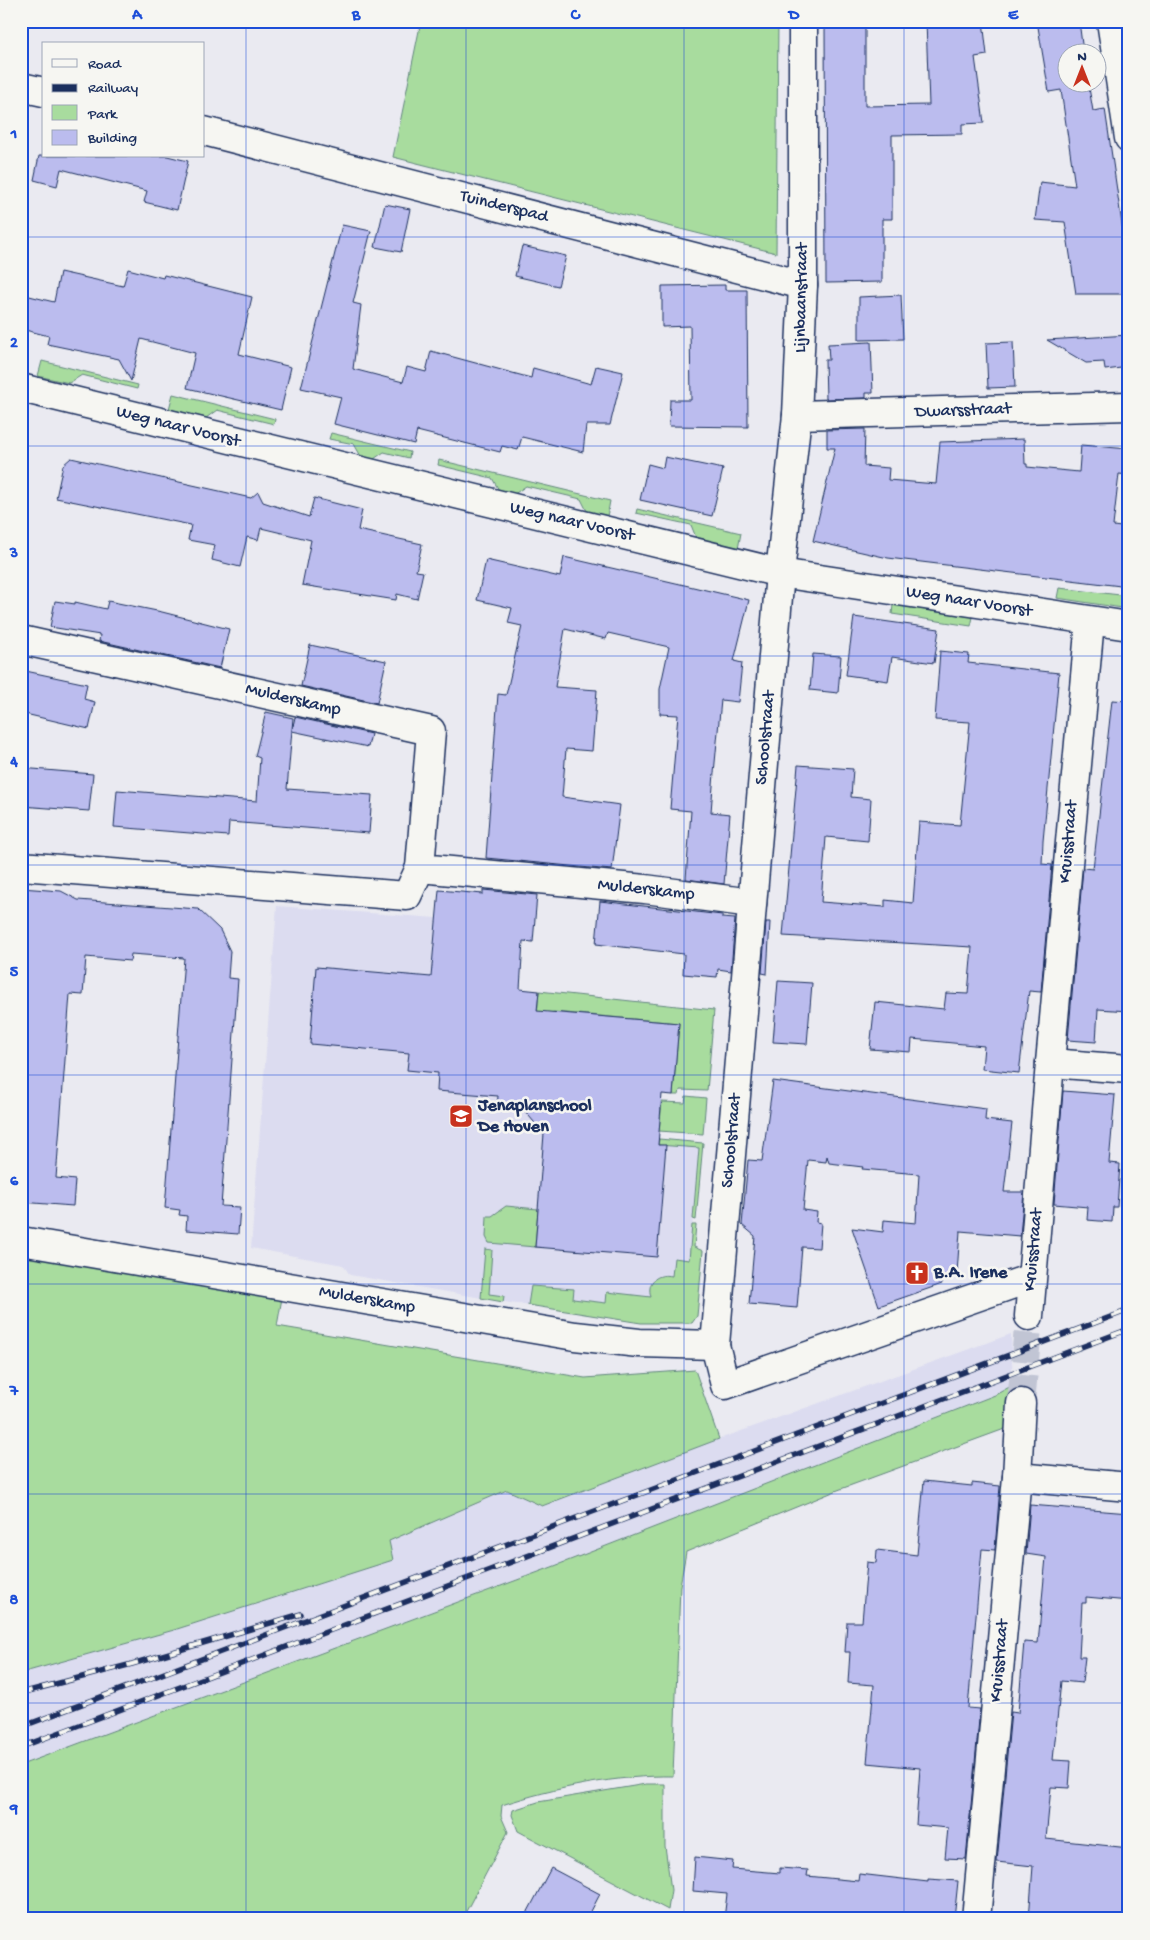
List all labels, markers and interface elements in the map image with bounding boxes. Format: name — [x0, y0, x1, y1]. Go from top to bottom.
text: A — [131, 7, 143, 26]
text: B — [351, 7, 361, 26]
text: C — [570, 7, 581, 26]
text: D — [787, 7, 800, 26]
text: E — [1008, 7, 1019, 26]
legend — [42, 42, 205, 158]
north arrow — [1058, 42, 1108, 92]
text: N — [1077, 49, 1087, 66]
text: Road — [88, 56, 122, 74]
text: Railway — [88, 80, 139, 98]
text: Park — [87, 106, 118, 124]
text: 1 — [10, 126, 17, 145]
text: Building — [87, 130, 137, 148]
street label: Tuinderspad — [457, 186, 552, 228]
street label: Lijnbaanstraat — [791, 241, 813, 353]
text: 2 — [10, 335, 18, 354]
street label: Dwarsstraat — [913, 399, 1013, 423]
street label: Weg naar Voorst — [114, 401, 244, 453]
street label: Weg naar Voorst — [508, 497, 638, 547]
text: 3 — [9, 545, 18, 564]
street label: Weg naar Voorst — [904, 582, 1035, 623]
street label: Mulderskamp — [243, 679, 343, 721]
street label: Schoolstraat — [751, 688, 781, 786]
text: 4 — [9, 754, 18, 773]
street label: Kruisstraat — [1055, 798, 1083, 884]
street label: Mulderskamp — [596, 874, 696, 906]
text: 5 — [10, 964, 19, 983]
street label: Schoolstraat — [717, 1091, 747, 1189]
place label: Jenaplanschool De Hoven — [476, 1096, 592, 1138]
school or university icon: Jenaplanschool De Hoven — [448, 1103, 474, 1129]
text: 6 — [10, 1173, 19, 1192]
street label: Kruisstraat — [1020, 1206, 1048, 1292]
church icon: B.A. Irene — [904, 1260, 930, 1286]
place label: B.A. Irene — [933, 1263, 1008, 1284]
street label: Mulderskamp — [317, 1281, 417, 1319]
text: 7 — [9, 1383, 19, 1402]
text: 8 — [10, 1592, 19, 1611]
street label: Kruisstraat — [986, 1617, 1014, 1703]
text: 9 — [9, 1801, 18, 1820]

